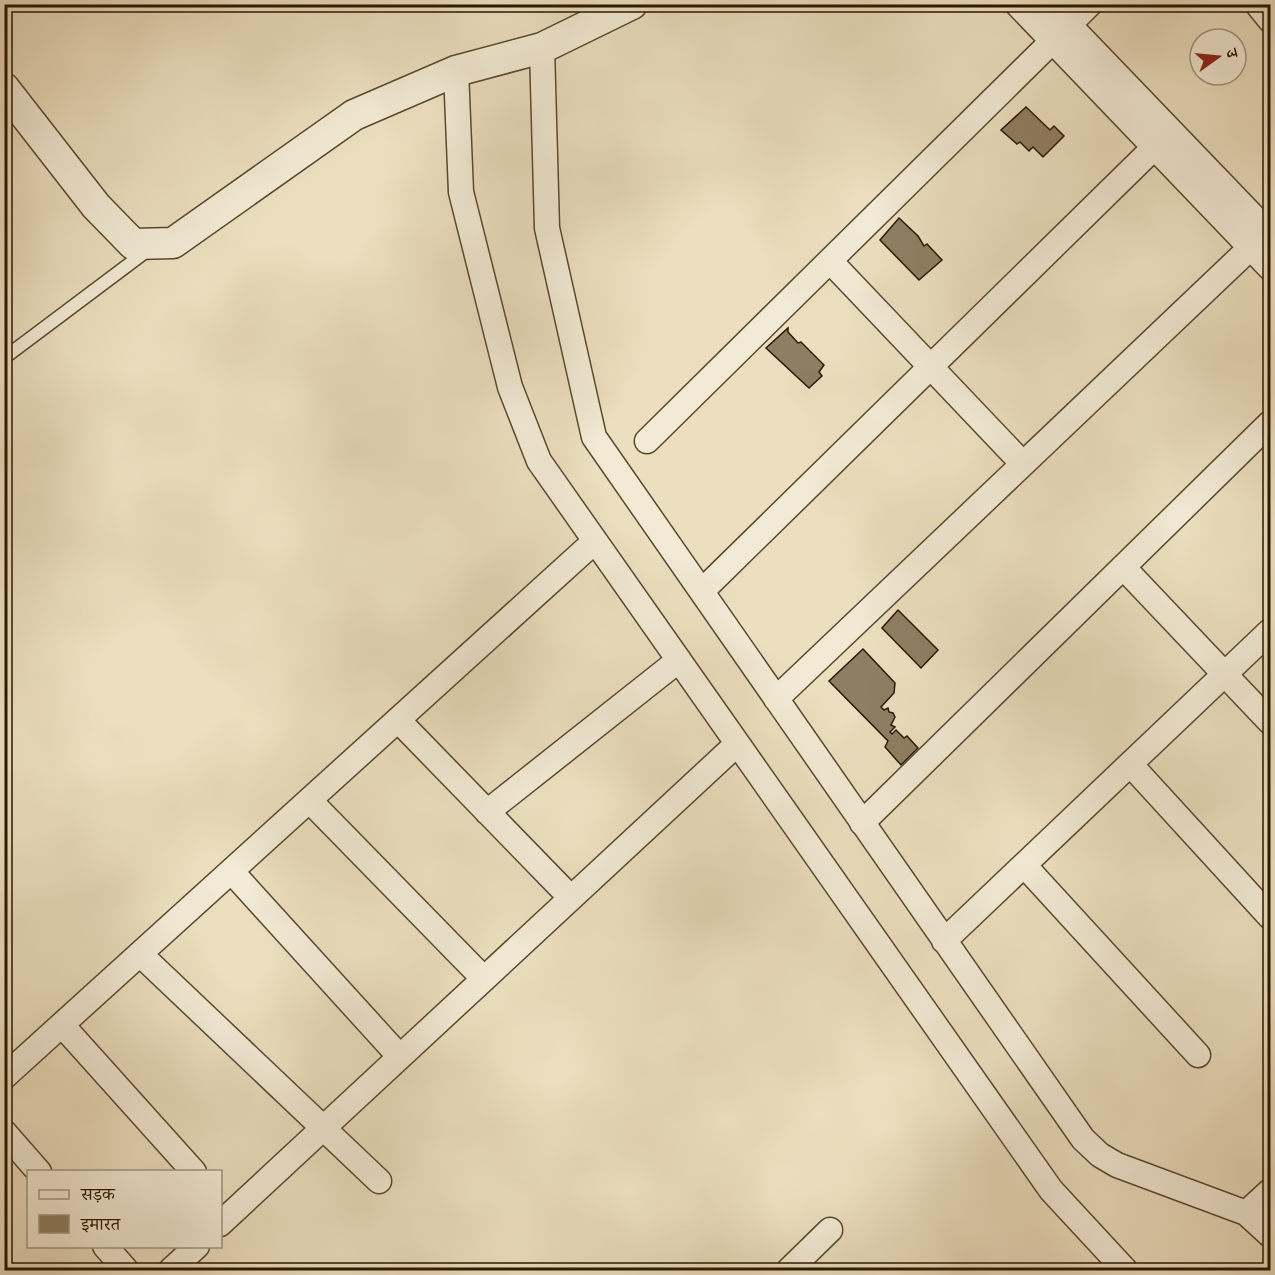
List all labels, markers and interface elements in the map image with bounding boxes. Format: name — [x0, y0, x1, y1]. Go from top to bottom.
north arrow — [1188, 27, 1248, 87]
text: उ — [1218, 46, 1243, 62]
legend — [27, 1170, 222, 1248]
text: सड़क — [80, 1183, 116, 1209]
text: इमारत — [80, 1213, 121, 1239]

